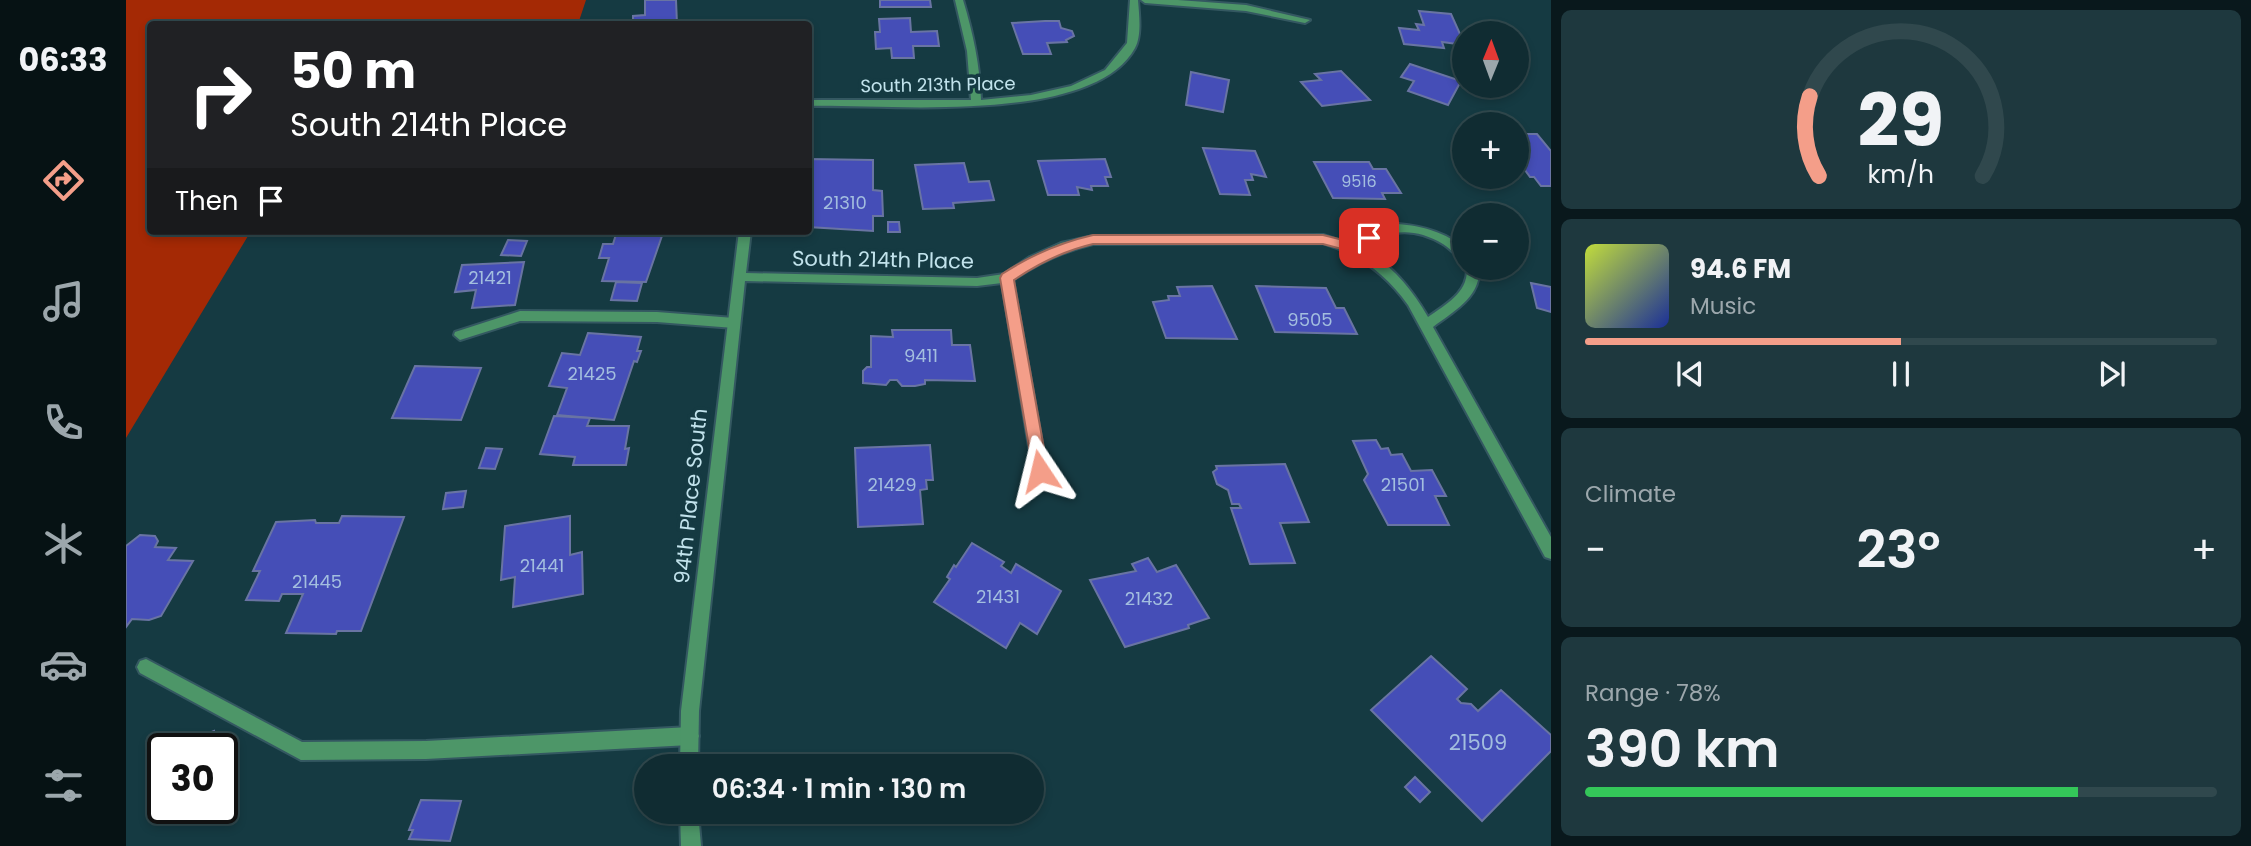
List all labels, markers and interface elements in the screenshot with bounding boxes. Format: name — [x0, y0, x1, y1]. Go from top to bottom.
north arrow — [1452, 21, 1530, 98]
map controls — [1452, 21, 1529, 280]
text: 06:33 — [18, 37, 108, 82]
text: 50 m — [290, 37, 416, 105]
icon: right — [175, 49, 266, 140]
text: 29 — [1858, 70, 1944, 171]
street label: South 213th Place — [860, 71, 1016, 98]
text: South 214th Place — [290, 102, 567, 147]
button: + — [1452, 112, 1529, 189]
icon: directions — [39, 156, 88, 205]
text: km/h — [1868, 156, 1934, 191]
house number: 9516 — [1341, 170, 1377, 193]
icon: arrive — [252, 182, 290, 220]
text: Then — [175, 183, 238, 219]
house number: 21310 — [823, 190, 867, 215]
button: − — [1452, 203, 1529, 280]
pin — [1339, 208, 1399, 268]
icon: arrive — [1350, 219, 1388, 257]
street label: South 214th Place — [792, 243, 974, 276]
text: 94.6 FM — [1690, 251, 1791, 287]
house number: 21421 — [468, 265, 512, 290]
icon: music — [39, 277, 88, 326]
text: Music — [1690, 290, 1756, 322]
house number: 9505 — [1287, 307, 1333, 332]
house number: 9411 — [904, 343, 938, 368]
icon: previous — [1671, 355, 1709, 393]
icon: pause — [1882, 355, 1920, 393]
icon: next — [2093, 355, 2131, 393]
house number: 21425 — [567, 361, 617, 386]
icon: phone — [39, 398, 88, 447]
street label: 94th Place South — [667, 407, 714, 585]
position arrow — [1003, 434, 1077, 508]
house number: 21429 — [867, 472, 917, 497]
house number: 21501 — [1381, 472, 1425, 497]
text: Climate — [1585, 478, 1676, 510]
text: 23° — [1856, 513, 1941, 586]
icon: climate — [39, 519, 88, 568]
text: − — [1585, 523, 1606, 576]
text: + — [2191, 523, 2217, 576]
house number: 21441 — [520, 553, 564, 578]
house number: 21445 — [292, 569, 342, 594]
house number: 21431 — [976, 584, 1020, 609]
house number: 21432 — [1125, 586, 1173, 611]
icon: car — [39, 640, 88, 689]
text: Range · 78% — [1585, 677, 1721, 709]
text: 390 km — [1585, 712, 1780, 785]
house number: 21509 — [1449, 728, 1507, 757]
speed limit sign: 30 — [147, 733, 238, 824]
icon: filters — [39, 761, 88, 810]
text: 06:34 · 1 min · 130 m — [712, 771, 966, 807]

